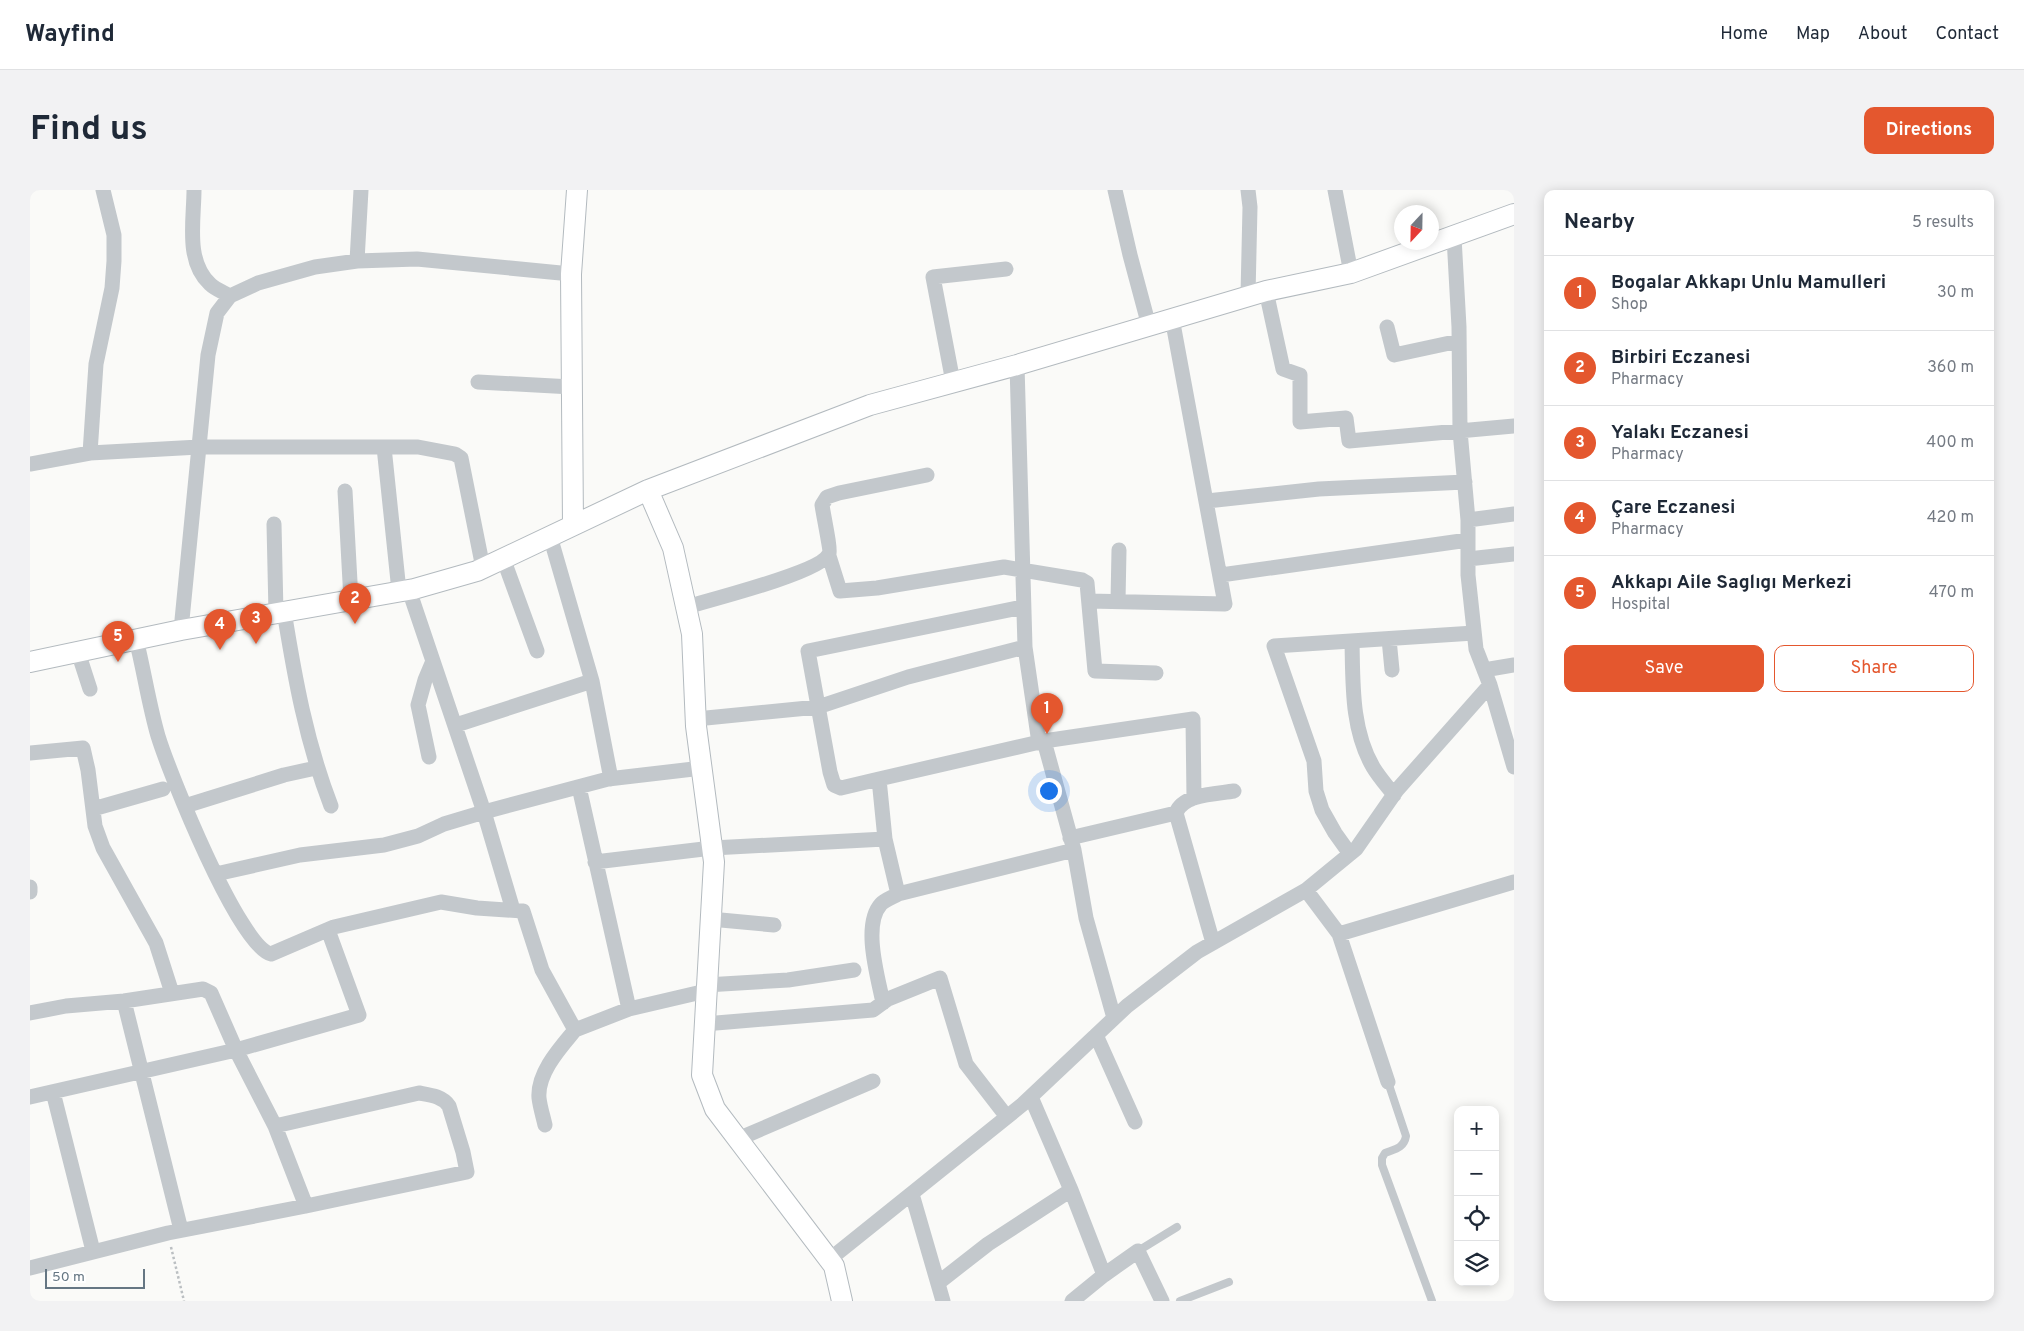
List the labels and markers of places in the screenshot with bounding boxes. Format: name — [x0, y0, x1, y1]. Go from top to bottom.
pin: 2 — [339, 583, 371, 624]
pin: 3 — [240, 603, 272, 644]
pin: 4 — [204, 609, 236, 650]
pin: 5 — [102, 621, 134, 662]
pin: 1 — [1031, 693, 1063, 734]

